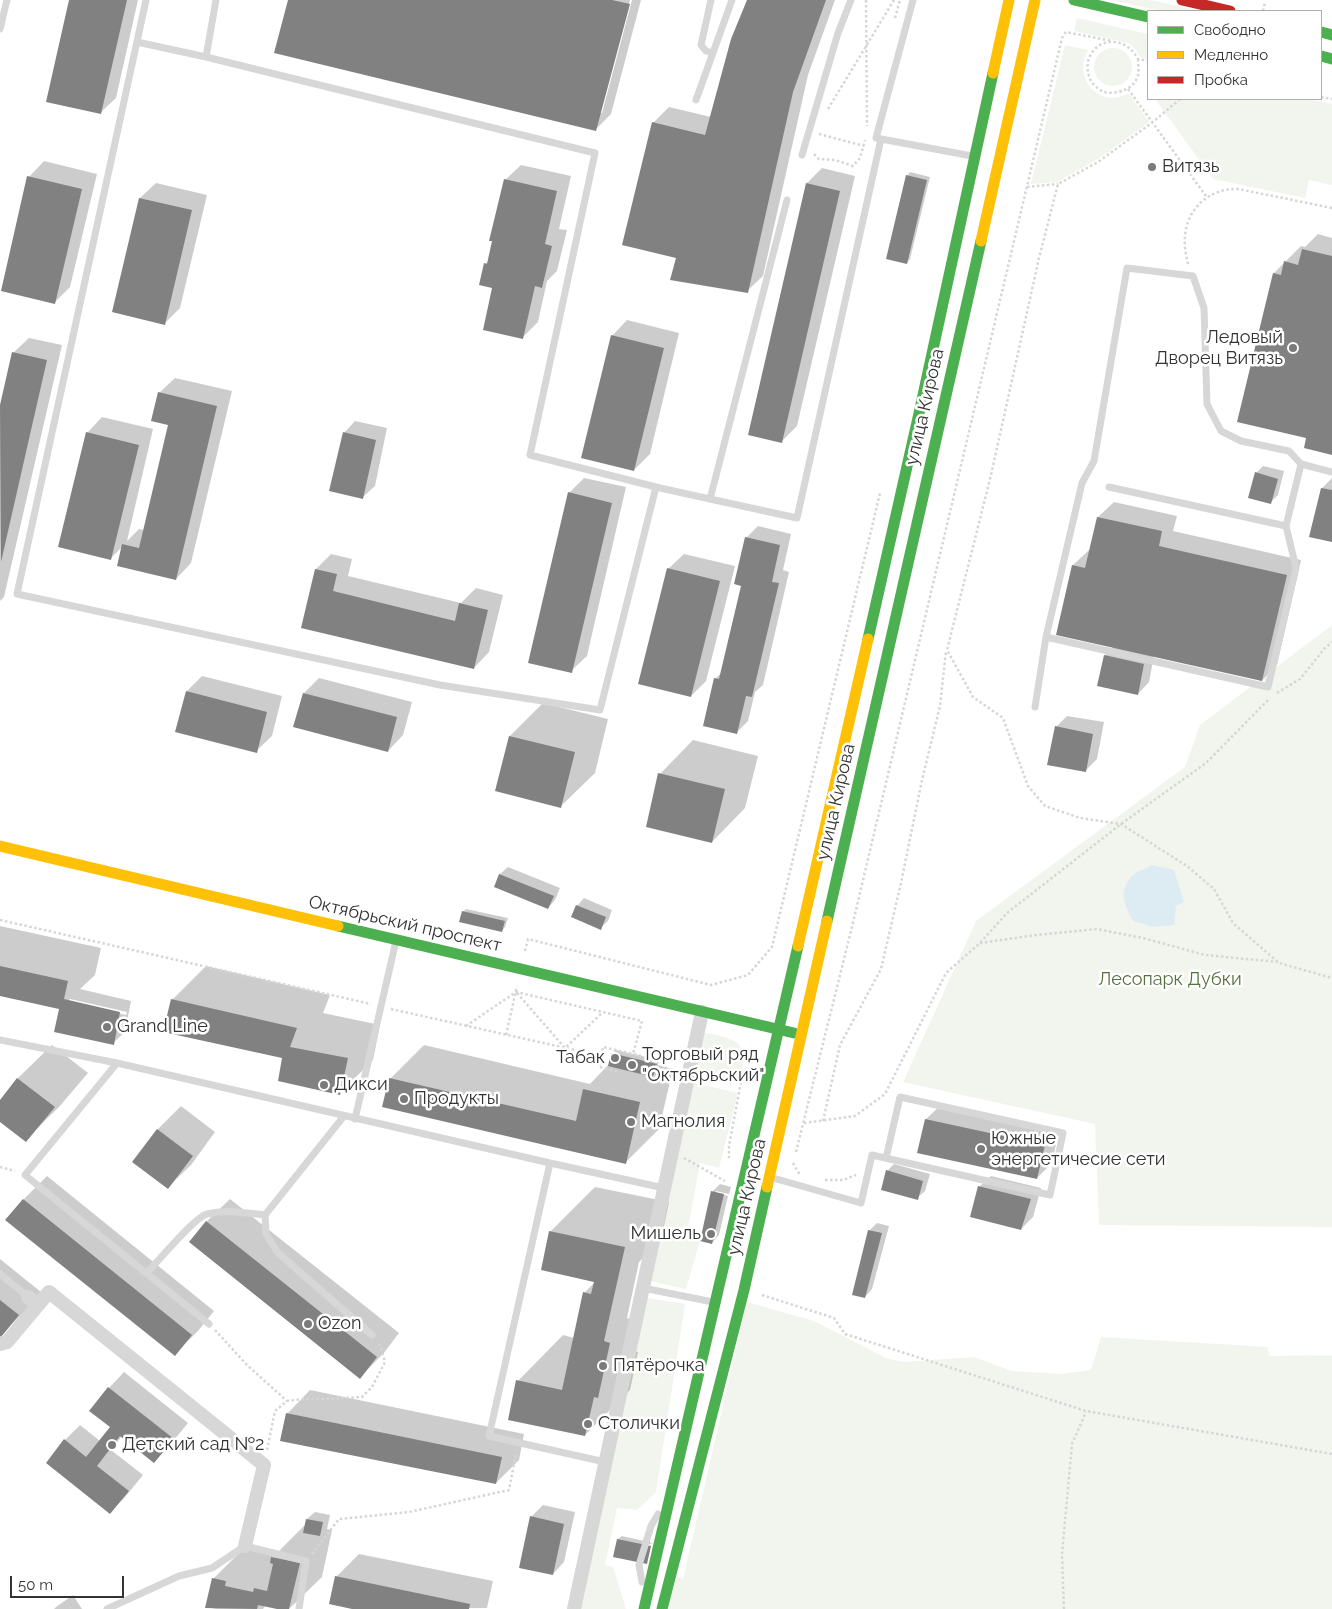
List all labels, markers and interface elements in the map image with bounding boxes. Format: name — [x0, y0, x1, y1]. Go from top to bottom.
legend — [1147, 10, 1322, 100]
text: Свободно — [1194, 21, 1266, 39]
text: Медленно — [1194, 46, 1268, 64]
text: Пробка — [1194, 71, 1248, 89]
place label: Витязь — [1162, 156, 1219, 178]
marker: Витязь — [1146, 161, 1158, 173]
place label: Ледовый Дворец Витязь — [1155, 327, 1283, 369]
marker: Ледовый Дворец Витязь — [1287, 342, 1299, 354]
street label: улица Кирова — [901, 347, 949, 467]
street label: улица Кирова — [812, 742, 860, 862]
street label: Октябрьский проспект — [306, 891, 504, 957]
park label: Лесопарк Дубки — [1098, 969, 1242, 991]
place label: Grand Line — [117, 1016, 208, 1038]
marker: Grand Line — [101, 1021, 113, 1033]
place label: Торговый ряд "Октябрьский" — [642, 1044, 765, 1086]
place label: Табак — [556, 1047, 605, 1069]
marker: Табак — [609, 1052, 621, 1064]
marker: Торговый ряд "Октябрьский" — [626, 1059, 638, 1071]
place label: Дикси — [334, 1074, 388, 1096]
marker: Дикси — [318, 1079, 330, 1091]
place label: Продукты — [414, 1088, 499, 1110]
marker: Продукты — [398, 1093, 410, 1105]
place label: Магнолия — [641, 1111, 725, 1133]
marker: Магнолия — [625, 1116, 637, 1128]
place label: Южные энергетичесие сети — [991, 1128, 1166, 1170]
street label: улица Кирова — [723, 1137, 771, 1257]
marker: Южные энергетичесие сети — [975, 1143, 987, 1155]
place label: Мишель — [631, 1223, 701, 1245]
marker: Мишель — [705, 1228, 717, 1240]
place label: Ozon — [318, 1313, 361, 1335]
marker: Ozon — [302, 1318, 314, 1330]
place label: Пятёрочка — [613, 1355, 705, 1377]
marker: Пятёрочка — [597, 1360, 609, 1372]
place label: Столички — [598, 1413, 680, 1435]
marker: Столички — [582, 1418, 594, 1430]
place label: Детский сад №2 — [122, 1434, 264, 1456]
marker: Детский сад №2 — [106, 1439, 118, 1451]
scale bar — [12, 1566, 126, 1598]
text: 50 m — [18, 1576, 53, 1594]

